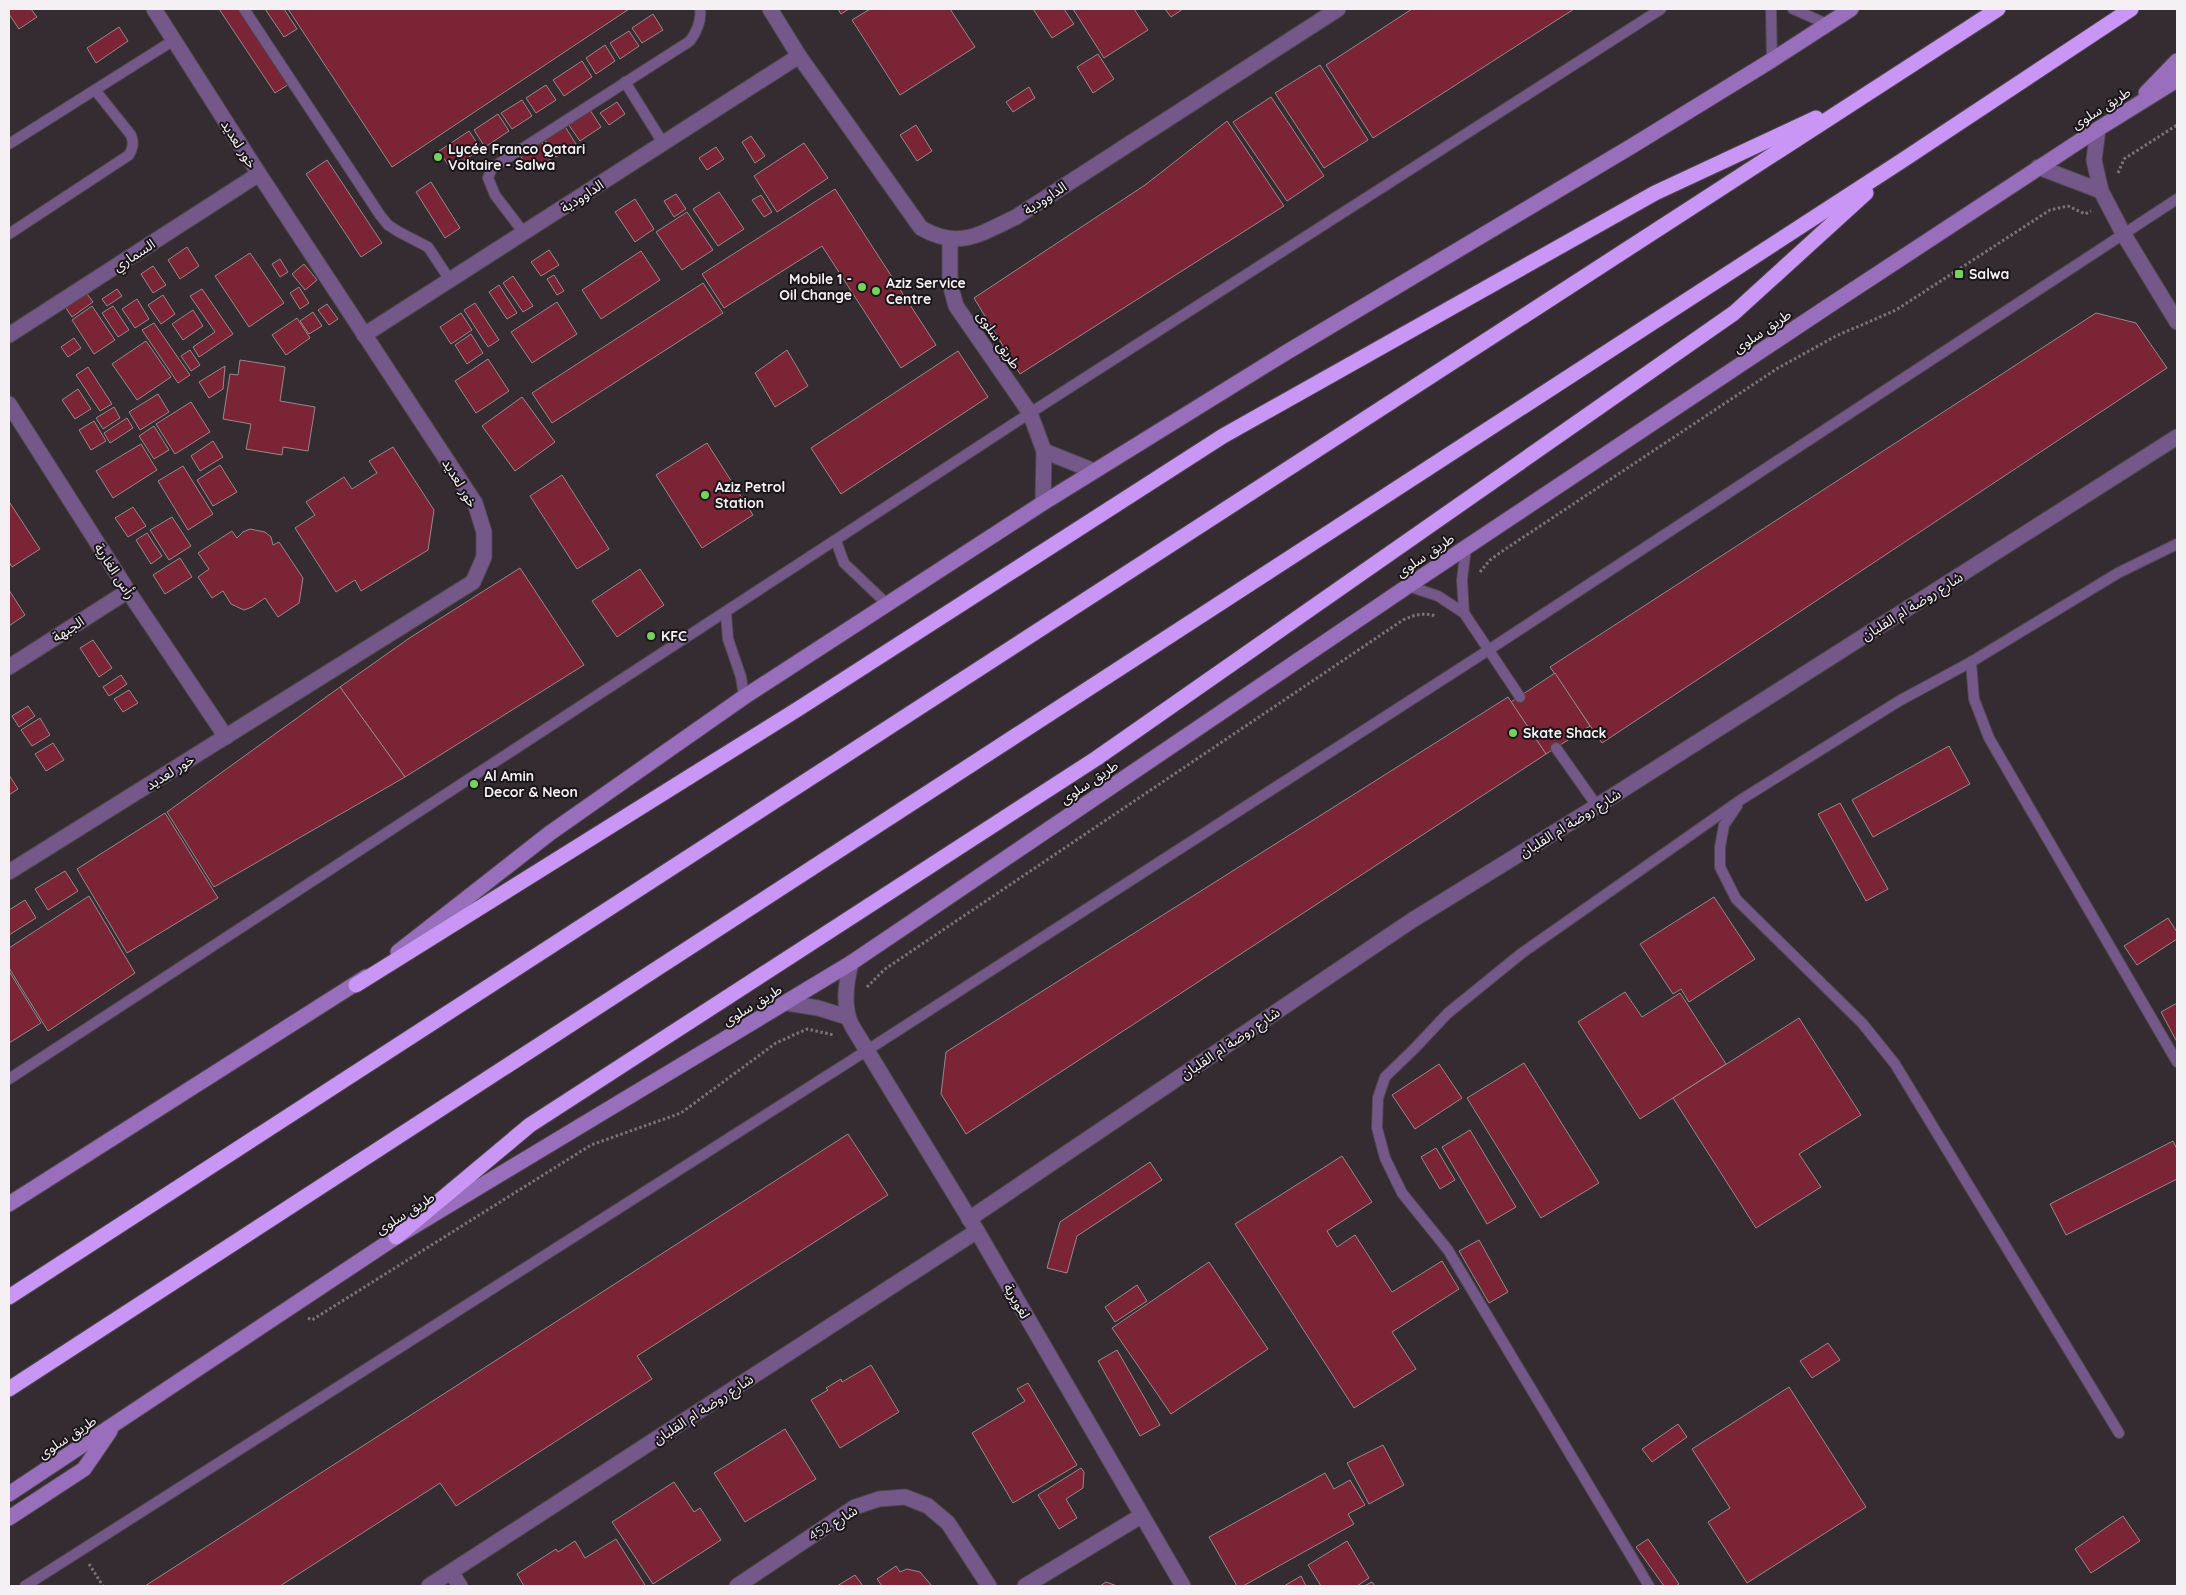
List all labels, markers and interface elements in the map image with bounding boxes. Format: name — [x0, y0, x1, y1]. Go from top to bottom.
street label: طريق سلوى — [2068, 83, 2134, 134]
street label: خور لعديد — [217, 116, 261, 172]
place label: Lycée Franco Qatari Voltaire - Salwa — [448, 140, 585, 174]
marker: Lycée Franco Qatari Voltaire - Salwa — [432, 151, 444, 163]
street label: الداوودية — [557, 175, 607, 217]
street label: الداوودية — [1020, 177, 1070, 219]
street label: السماري — [109, 235, 160, 277]
place label: Salwa — [1969, 265, 2009, 283]
marker: Salwa — [1953, 268, 1965, 280]
place label: Mobile 1 - Oil Change — [779, 270, 852, 304]
place label: Aziz Service Centre — [886, 274, 966, 308]
marker: Mobile 1 - Oil Change — [856, 281, 868, 293]
marker: Aziz Service Centre — [870, 285, 882, 297]
street label: طريق سلوى — [1729, 305, 1795, 358]
street label: طريق سلوى — [972, 307, 1025, 373]
street label: خور لعديد — [438, 455, 482, 511]
place label: Aziz Petrol Station — [715, 478, 785, 512]
marker: Aziz Petrol Station — [699, 489, 711, 501]
street label: طريق سلوى — [1392, 529, 1458, 582]
street label: رأس الغارية — [90, 540, 140, 602]
street label: شارع روضة ام القلبان — [1858, 568, 1967, 646]
street label: الجبهة — [49, 612, 87, 646]
place label: KFC — [661, 627, 687, 645]
marker: KFC — [645, 630, 657, 642]
place label: Skate Shack — [1523, 724, 1607, 742]
marker: Skate Shack — [1507, 727, 1519, 739]
street label: خور لعديد — [142, 750, 198, 794]
street label: طريق سلوى — [1056, 756, 1122, 809]
place label: Al Amin Decor & Neon — [484, 767, 578, 801]
marker: Al Amin Decor & Neon — [468, 778, 480, 790]
street label: شارع روضة ام القلبان — [1516, 785, 1625, 863]
street label: طريق سلوى — [719, 980, 786, 1031]
street label: شارع روضة ام القلبان — [1177, 1003, 1284, 1085]
street label: طريق سلوى — [372, 1188, 438, 1239]
street label: لغويرية — [1000, 1280, 1034, 1322]
street label: شارع روضة ام القلبان — [649, 1370, 758, 1450]
street label: طريق سلوى — [34, 1411, 100, 1463]
street label: شارع 452 — [805, 1501, 862, 1547]

